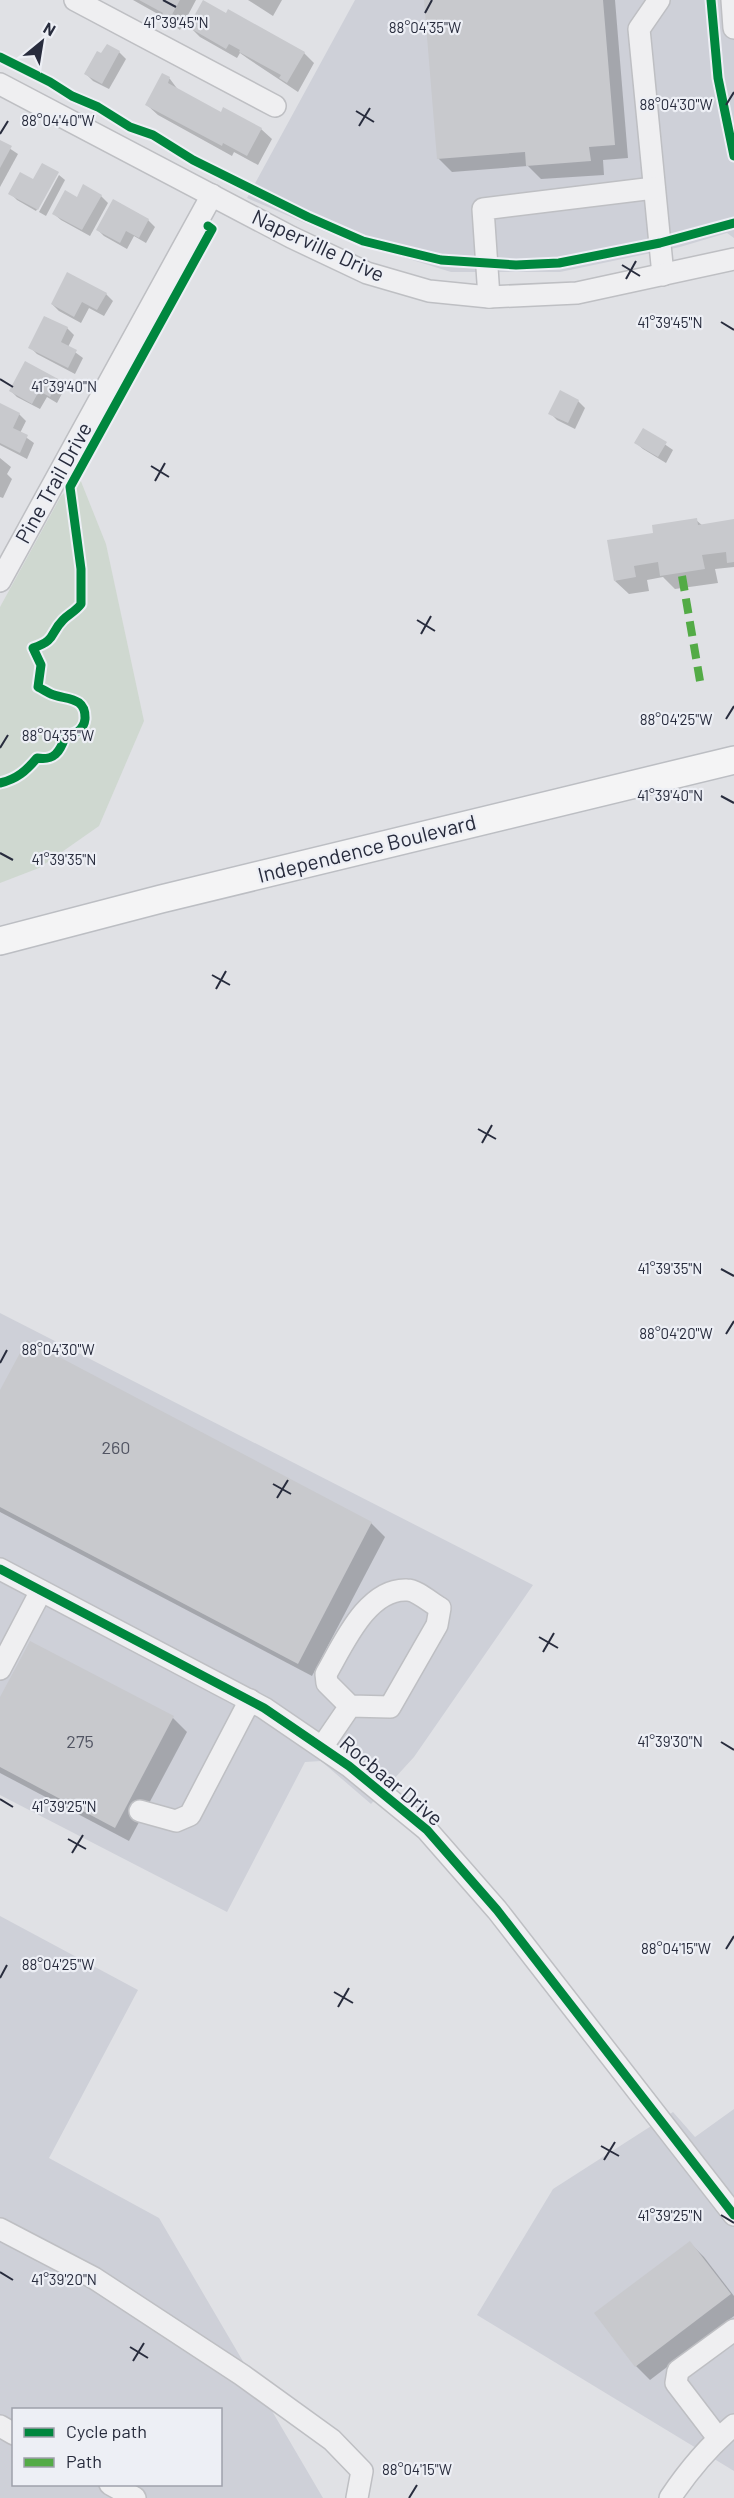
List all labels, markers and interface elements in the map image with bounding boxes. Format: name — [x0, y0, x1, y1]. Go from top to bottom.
north arrow — [12, 12, 72, 72]
text: 41°39'45"N — [143, 13, 209, 31]
text: N — [40, 18, 59, 39]
text: 88°04'35"W — [389, 18, 461, 36]
text: 88°04'30"W — [639, 95, 713, 113]
text: 88°04'40"W — [21, 111, 95, 129]
street label: Naperville Drive — [249, 203, 389, 286]
text: 41°39'45"N — [637, 313, 703, 331]
text: 41°39'40"N — [31, 377, 97, 395]
street label: Pine Trail Drive — [9, 417, 96, 547]
text: 88°04'25"W — [640, 710, 712, 728]
text: 88°04'35"W — [22, 726, 94, 744]
text: 41°39'40"N — [637, 786, 703, 804]
street label: Independence Boulevard — [255, 808, 478, 887]
text: 41°39'35"N — [32, 850, 96, 868]
text: 41°39'35"N — [638, 1259, 702, 1277]
text: 88°04'20"W — [639, 1324, 713, 1342]
text: 88°04'30"W — [21, 1340, 95, 1358]
house number: 260 — [101, 1436, 131, 1458]
house number: 275 — [66, 1730, 94, 1752]
street label: Rocbaar Drive — [335, 1730, 449, 1830]
text: 41°39'30"N — [637, 1732, 703, 1750]
text: 41°39'25"N — [31, 1797, 97, 1815]
text: 88°04'15"W — [641, 1939, 711, 1957]
text: 88°04'25"W — [22, 1955, 94, 1973]
text: 41°39'25"N — [637, 2206, 703, 2224]
text: 41°39'20"N — [31, 2270, 97, 2288]
legend — [12, 2408, 222, 2486]
text: Cycle path — [66, 2420, 147, 2442]
text: Path — [66, 2450, 102, 2472]
text: 88°04'15"W — [382, 2460, 452, 2478]

